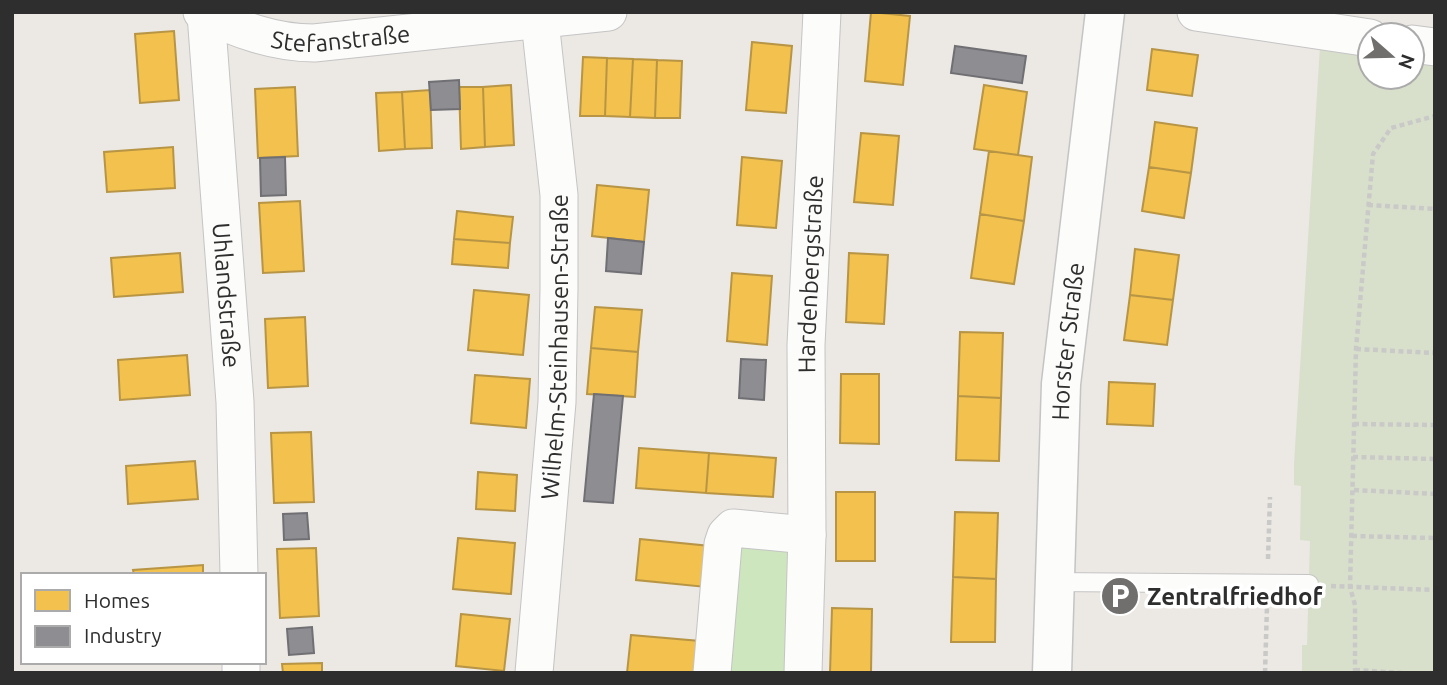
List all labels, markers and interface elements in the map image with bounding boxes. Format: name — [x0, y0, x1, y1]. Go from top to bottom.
street label: Stefanstraße — [269, 19, 411, 57]
north arrow — [1356, 21, 1426, 91]
text: N — [1394, 51, 1420, 72]
street label: Hardenbergstraße — [792, 174, 828, 373]
street label: Wilhelm-Steinhausen-Straße — [535, 194, 573, 501]
street label: Uhlandstraße — [208, 222, 246, 369]
street label: Horster Straße — [1046, 261, 1089, 421]
legend — [21, 573, 266, 664]
parking icon: Zentralfriedhof — [1099, 575, 1141, 617]
place label: Zentralfriedhof — [1147, 583, 1323, 610]
text: Homes — [84, 588, 150, 612]
text: Industry — [84, 623, 162, 647]

